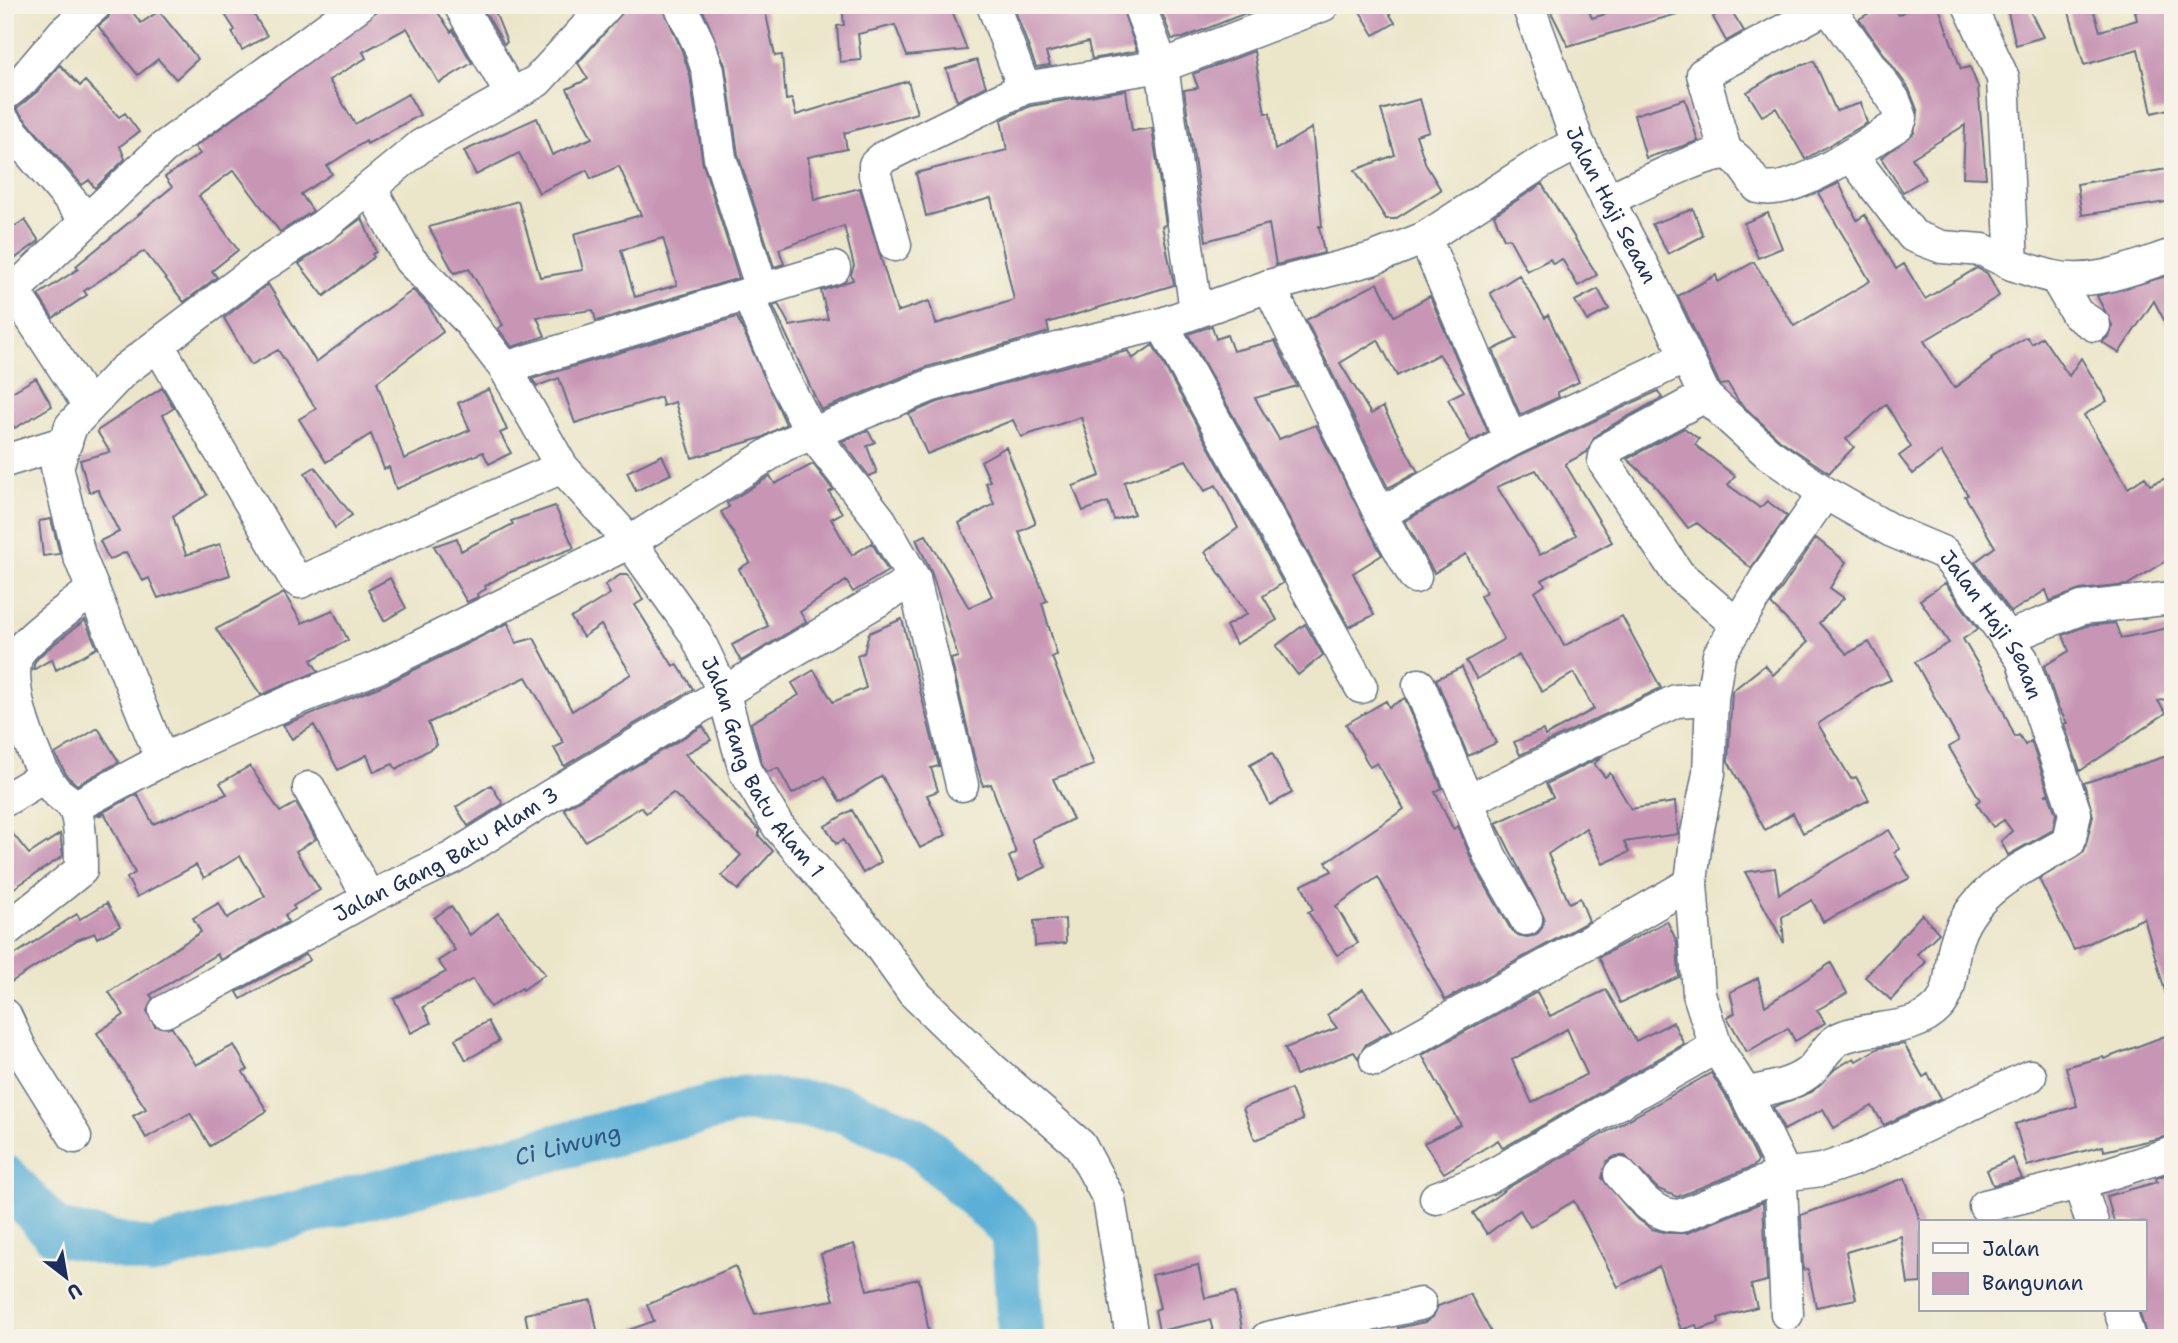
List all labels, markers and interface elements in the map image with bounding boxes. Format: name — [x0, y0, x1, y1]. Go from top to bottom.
street label: Jalan Haji Seaan — [1559, 123, 1663, 289]
street label: Jalan Haji Seaan — [1933, 544, 2049, 703]
street label: Jalan Gang Batu Alam 1 — [694, 652, 830, 884]
street label: Jalan Gang Batu Alam 3 — [329, 780, 564, 929]
water label: Ci Liwung — [511, 1116, 624, 1173]
legend — [1919, 1220, 2146, 1312]
text: Jalan — [1982, 1235, 2040, 1263]
north arrow — [32, 1242, 102, 1312]
text: Bangunan — [1982, 1269, 2083, 1297]
text: U — [62, 1277, 87, 1305]

